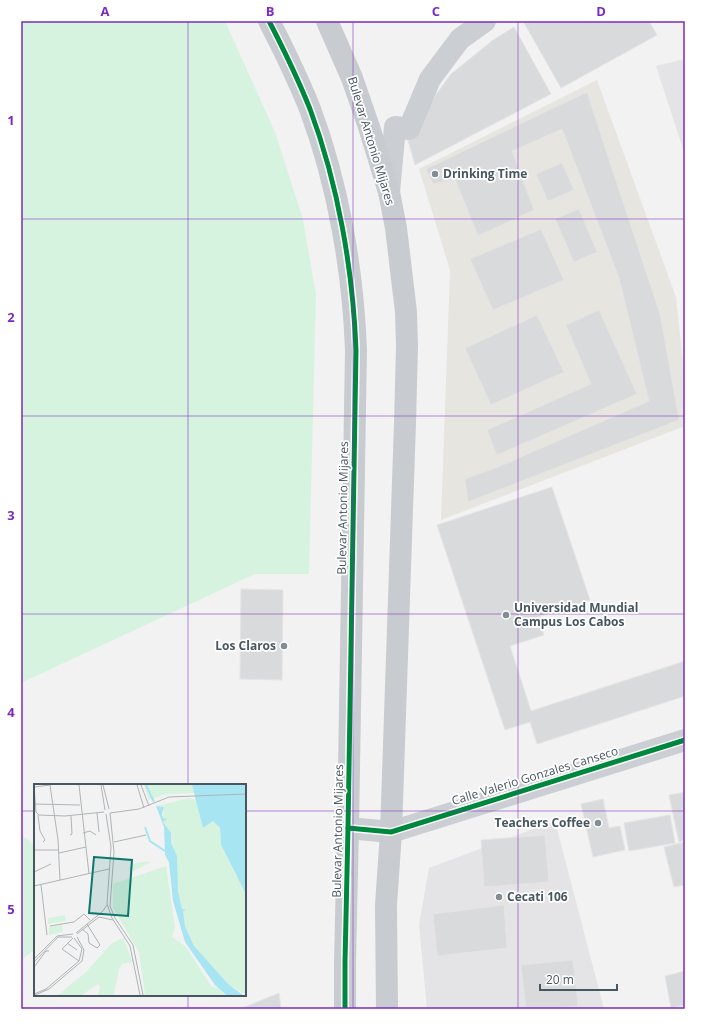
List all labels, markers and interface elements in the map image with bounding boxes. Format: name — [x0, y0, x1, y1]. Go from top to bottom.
text: A — [101, 2, 110, 20]
text: B — [266, 2, 275, 20]
text: C — [432, 2, 440, 20]
text: D — [596, 2, 606, 20]
street label: Bulevar Antonio Mijares — [344, 74, 399, 207]
text: 1 — [7, 111, 15, 129]
place label: Drinking Time — [443, 165, 527, 182]
marker: Drinking Time — [430, 169, 440, 179]
text: 2 — [7, 308, 15, 326]
street label: Bulevar Antonio Mijares — [333, 441, 352, 575]
text: 3 — [7, 506, 15, 524]
place label: Universidad Mundial Campus Los Cabos — [514, 599, 638, 630]
marker: Universidad Mundial Campus Los Cabos — [501, 610, 511, 620]
place label: Los Claros — [215, 637, 276, 654]
marker: Los Claros — [279, 641, 289, 651]
text: 4 — [7, 703, 15, 721]
street label: Calle Valerio Gonzales Canseco — [450, 742, 620, 809]
street label: Bulevar Antonio Mijares — [328, 764, 347, 898]
inset map — [34, 784, 246, 996]
place label: Teachers Coffee — [494, 814, 590, 831]
marker: Teachers Coffee — [593, 818, 603, 828]
place label: Cecati 106 — [507, 888, 568, 905]
marker: Cecati 106 — [494, 892, 504, 902]
text: 5 — [7, 900, 15, 918]
scale bar — [540, 966, 617, 992]
text: 20 m — [546, 971, 574, 988]

